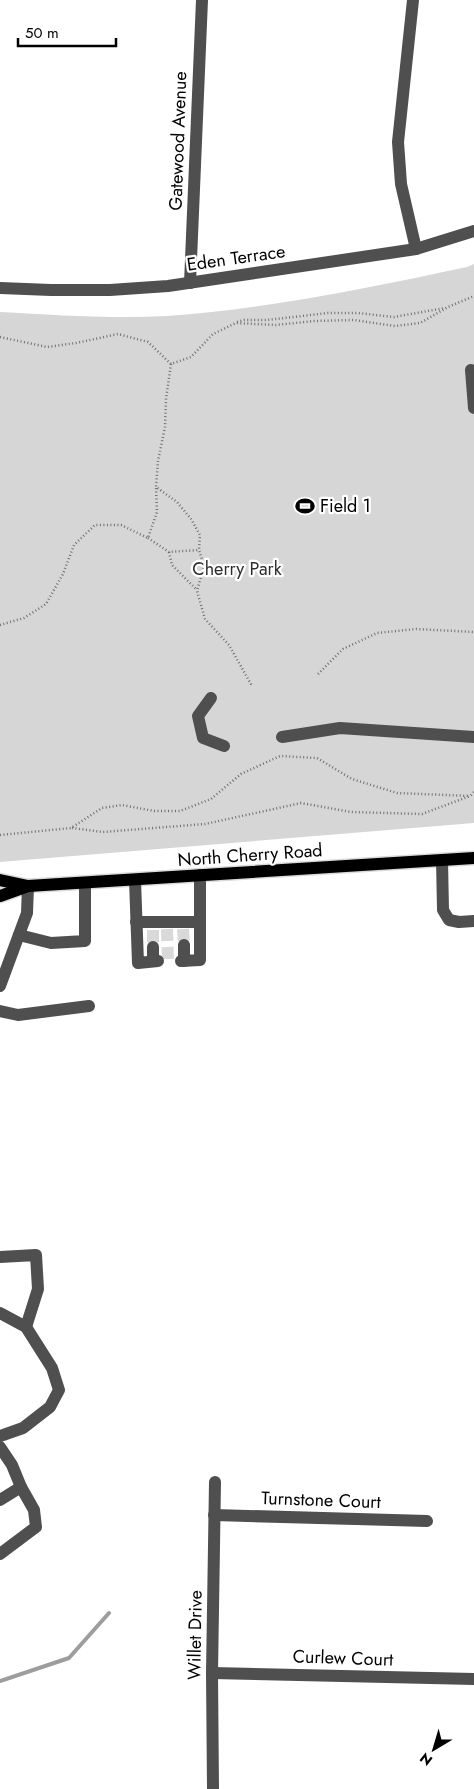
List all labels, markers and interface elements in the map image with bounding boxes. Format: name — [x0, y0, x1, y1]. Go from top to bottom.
scale bar — [18, 15, 115, 47]
text: 50 m — [25, 22, 59, 44]
street label: Gatewood Avenue — [163, 71, 193, 211]
street label: Eden Terrace — [185, 238, 287, 278]
place label: Field 1 — [320, 493, 371, 519]
sports icon: Field 1 — [294, 495, 316, 517]
park label: Cherry Park — [192, 556, 282, 582]
street label: North Cherry Road — [177, 837, 323, 873]
street label: Turnstone Court — [261, 1485, 382, 1515]
street label: Willet Drive — [181, 1590, 209, 1680]
street label: Curlew Court — [292, 1643, 395, 1673]
north arrow — [409, 1724, 459, 1774]
text: N — [415, 1748, 437, 1771]

